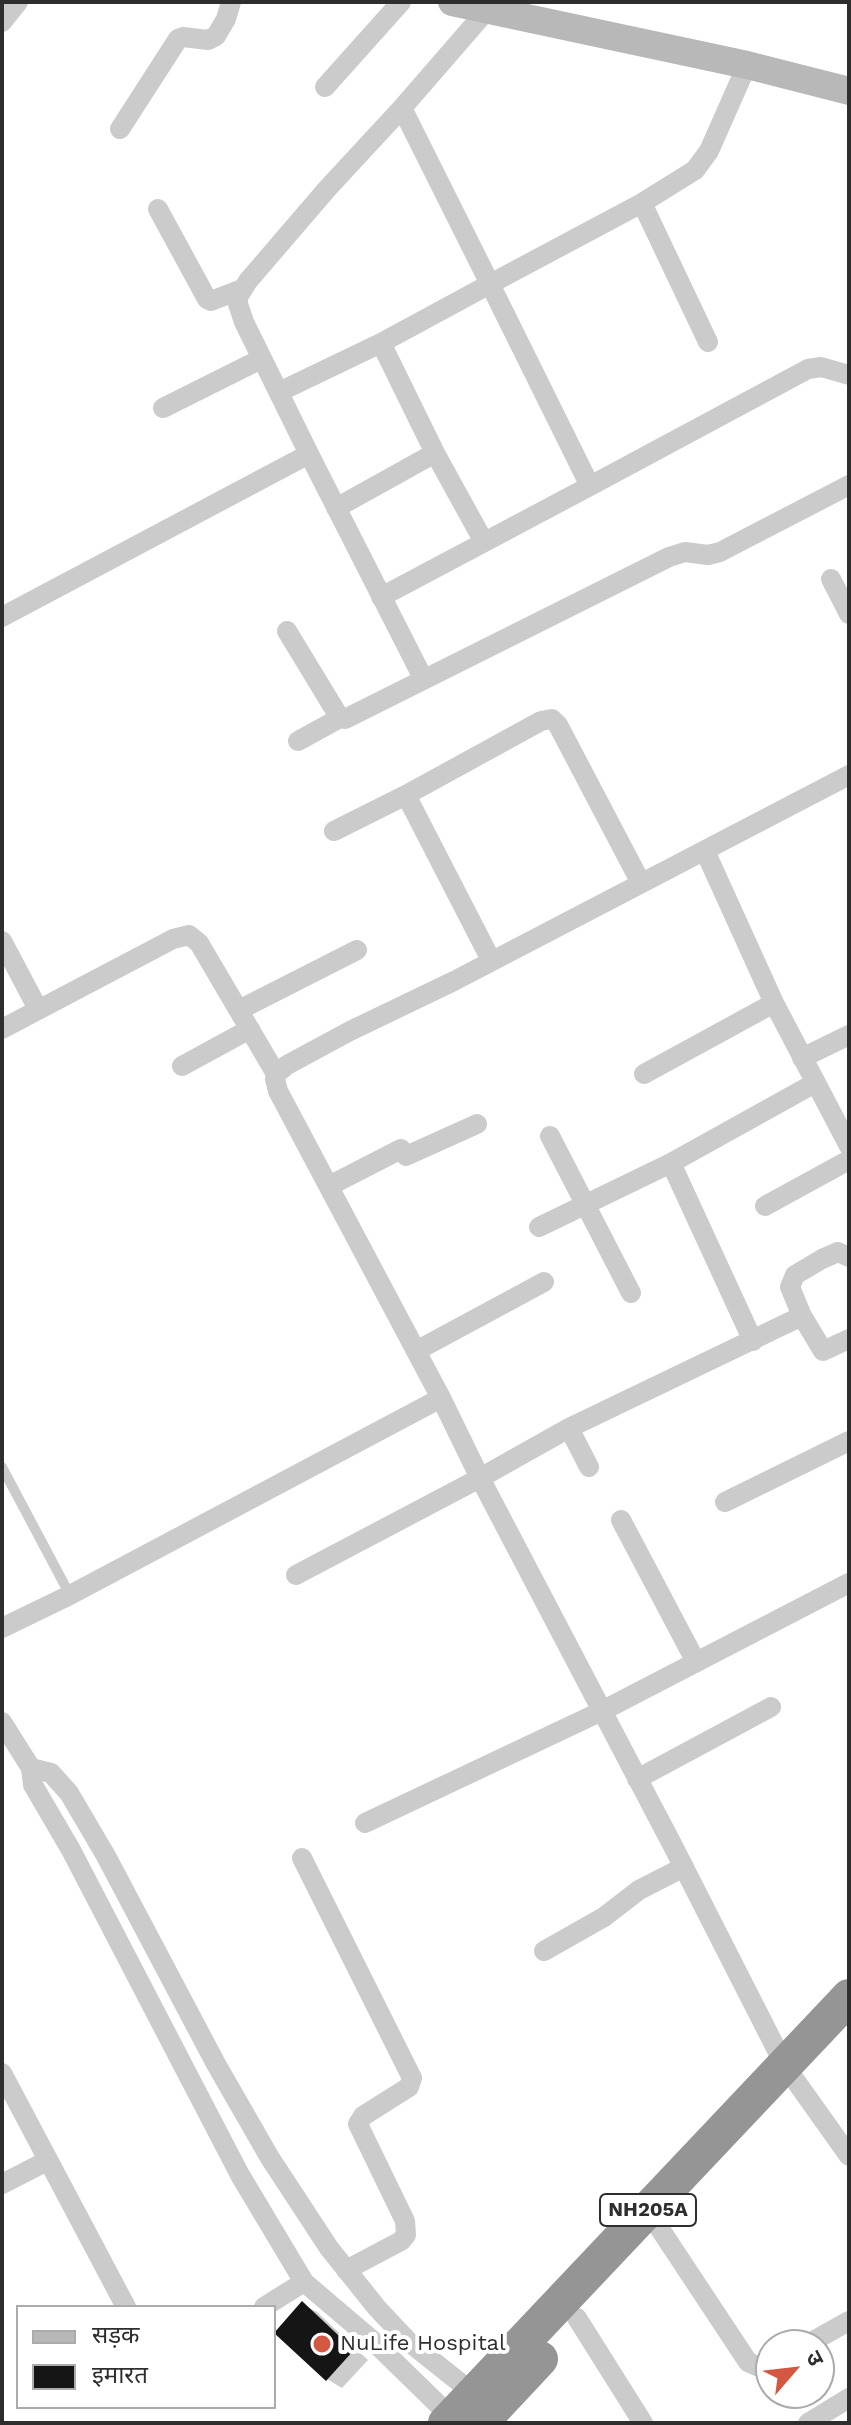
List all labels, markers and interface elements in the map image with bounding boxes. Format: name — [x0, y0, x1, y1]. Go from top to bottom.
road number: NH205A — [600, 2194, 696, 2226]
legend — [16, 2305, 276, 2409]
text: सड़क — [92, 2321, 140, 2349]
north arrow — [755, 2329, 835, 2409]
place label: NuLife Hospital — [340, 2331, 506, 2357]
marker: NuLife Hospital — [311, 2333, 333, 2355]
text: उ — [801, 2347, 829, 2370]
text: इमारत — [92, 2361, 148, 2389]

